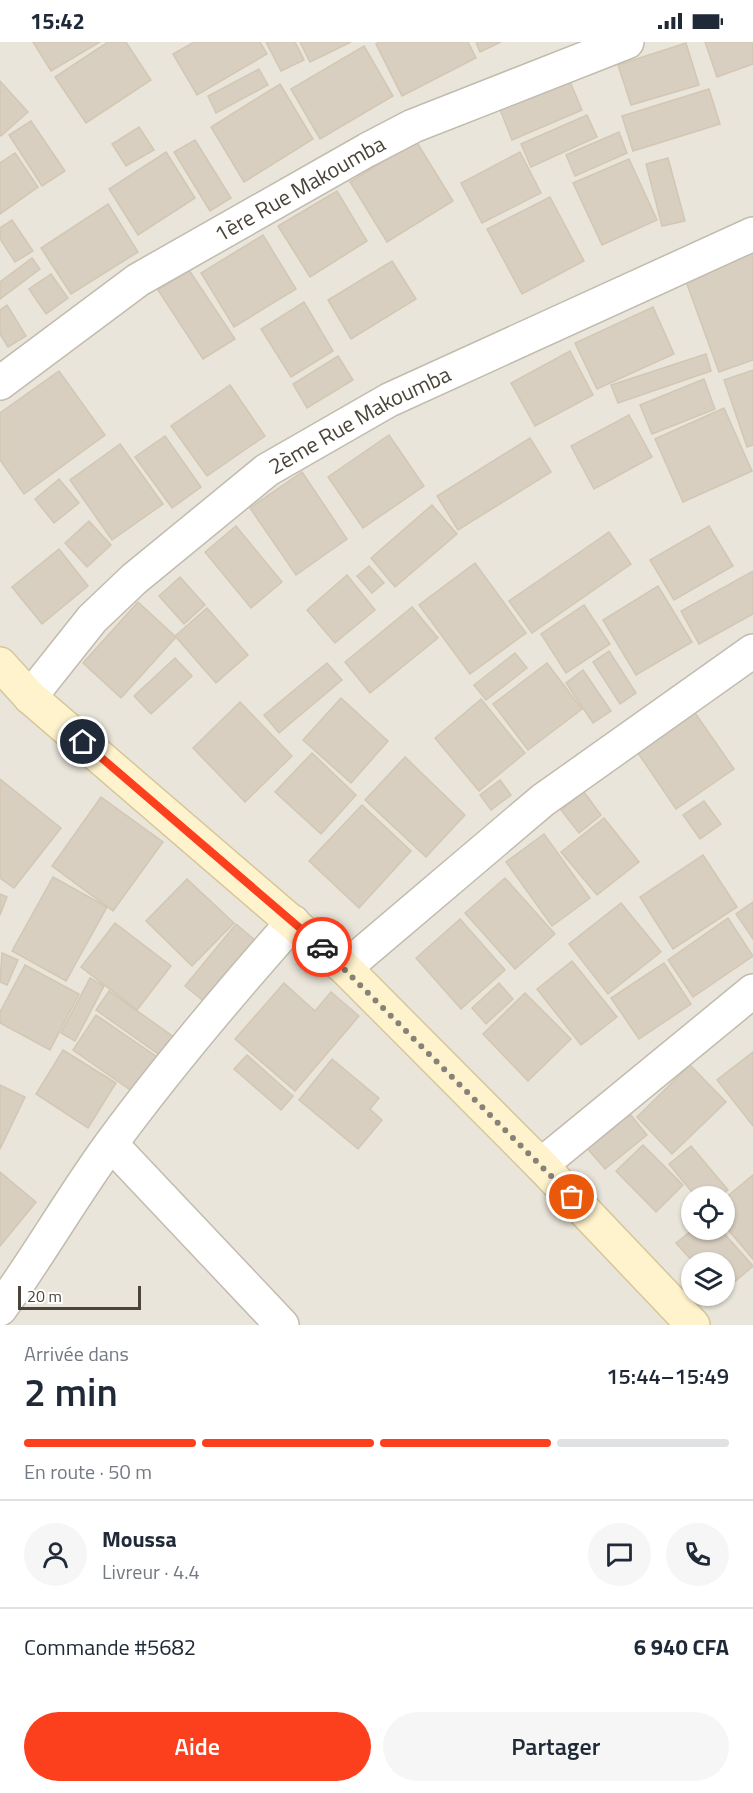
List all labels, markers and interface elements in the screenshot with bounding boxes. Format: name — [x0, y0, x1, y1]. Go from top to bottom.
text: 15:42 — [30, 4, 85, 38]
street label: 1ère Rue Makoumba — [208, 126, 391, 250]
street label: 2ème Rue Makoumba — [262, 357, 456, 483]
pin — [57, 716, 108, 767]
icon: home — [66, 725, 99, 758]
courier — [292, 917, 352, 977]
icon: car — [306, 931, 339, 964]
pin — [546, 1171, 597, 1222]
icon: bag — [555, 1180, 588, 1213]
map controls — [681, 1186, 735, 1306]
button: locate — [681, 1186, 735, 1240]
button: layers — [681, 1252, 735, 1306]
scale bar — [18, 1283, 141, 1310]
text: 20 m — [27, 1284, 62, 1308]
text: Arrivée dans — [24, 1338, 129, 1369]
text: 15:44–15:49 — [606, 1359, 729, 1393]
text: 2 min — [24, 1362, 118, 1421]
text: En route · 50 m — [24, 1456, 152, 1487]
text: Moussa — [102, 1522, 177, 1556]
button: person — [24, 1523, 87, 1586]
button: chat — [588, 1523, 651, 1586]
button: phone — [666, 1523, 729, 1586]
text: Livreur · 4.4 — [102, 1556, 200, 1587]
text: Commande #5682 — [24, 1630, 196, 1664]
text: 6 940 CFA — [634, 1630, 729, 1664]
button: Aide — [24, 1712, 371, 1781]
button: Partager — [383, 1712, 729, 1781]

